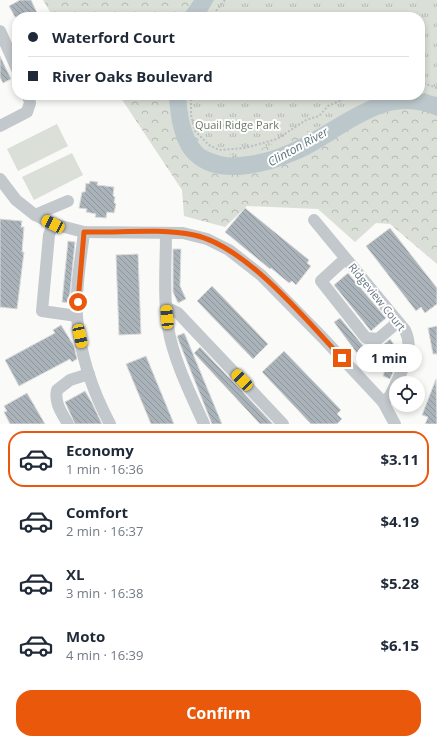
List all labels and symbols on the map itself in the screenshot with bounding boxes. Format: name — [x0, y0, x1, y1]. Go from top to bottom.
park label: Quail Ridge Park — [195, 117, 279, 132]
water label: Clinton River — [264, 122, 332, 170]
car — [40, 213, 66, 235]
street label: Ridgeview Court — [345, 260, 409, 334]
route start — [69, 293, 87, 311]
car — [160, 305, 174, 329]
car — [72, 323, 88, 349]
callout: 1 min — [356, 344, 422, 372]
route end — [333, 349, 351, 367]
car — [229, 367, 255, 393]

